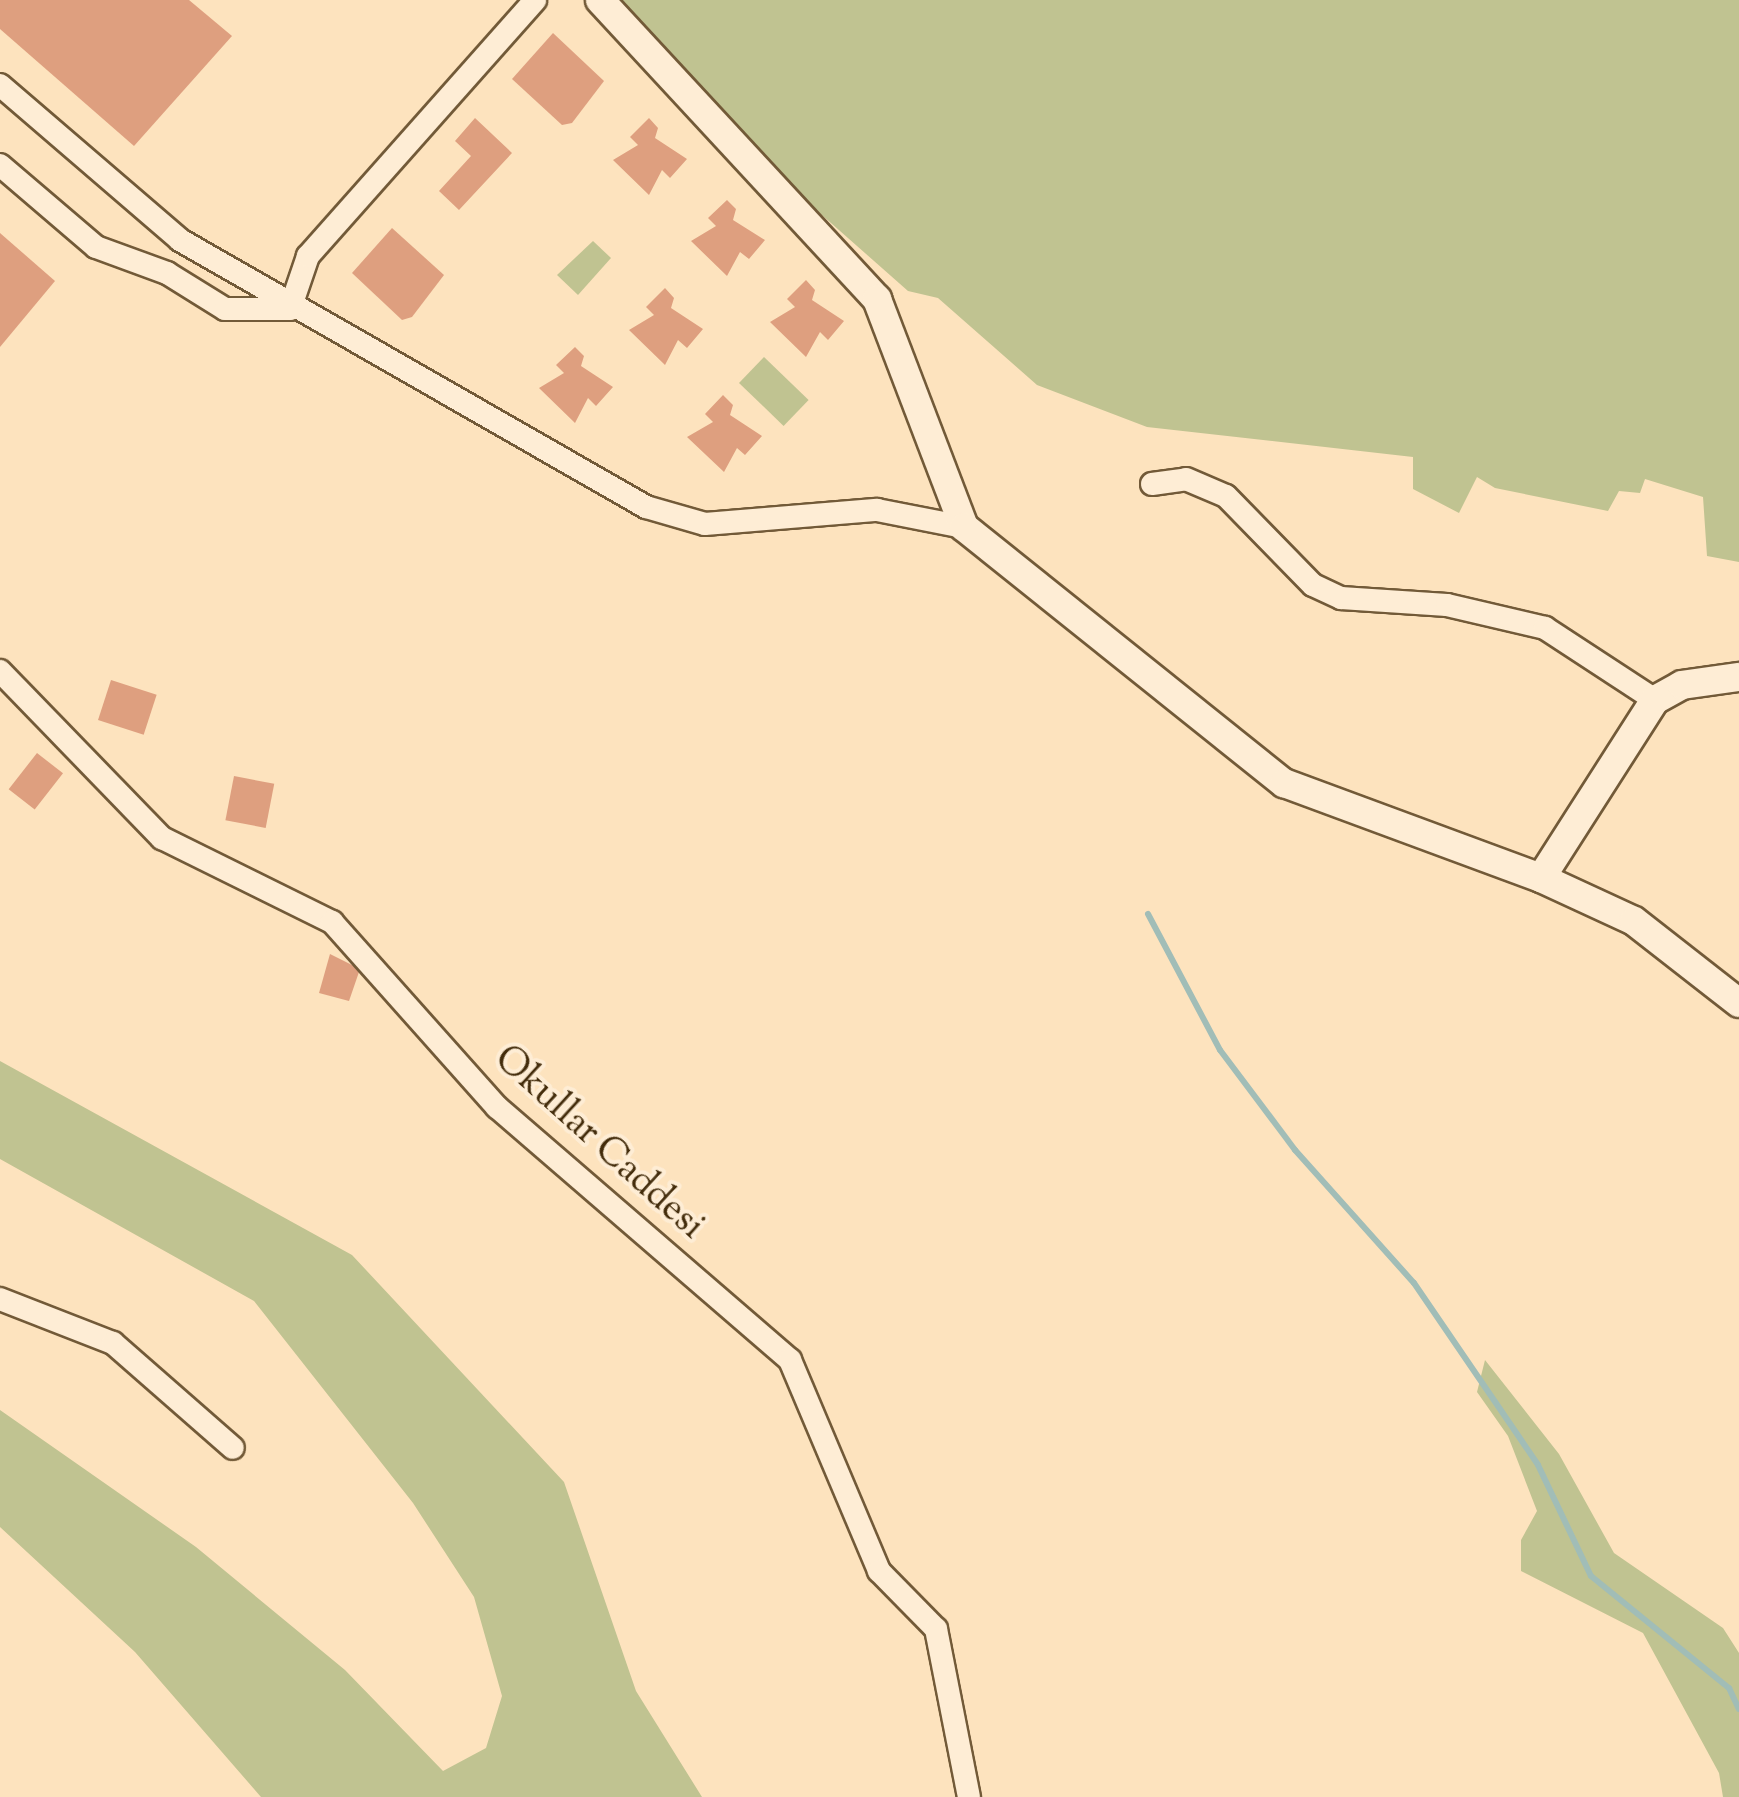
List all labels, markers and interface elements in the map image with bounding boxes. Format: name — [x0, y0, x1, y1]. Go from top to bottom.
street label: Okullar Caddesi — [483, 1038, 713, 1250]

